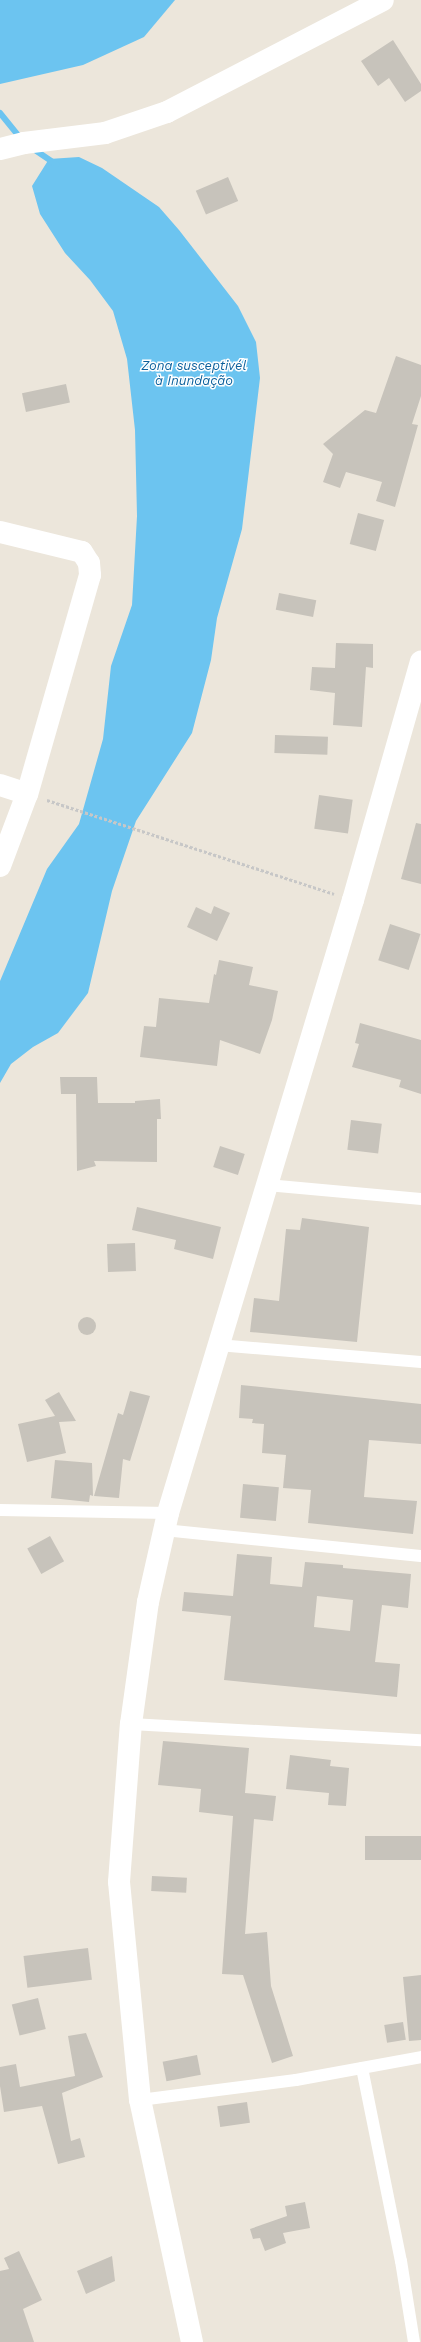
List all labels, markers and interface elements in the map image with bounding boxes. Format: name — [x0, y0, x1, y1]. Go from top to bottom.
water label: Zona susceptivél à Inundação — [142, 359, 246, 390]

